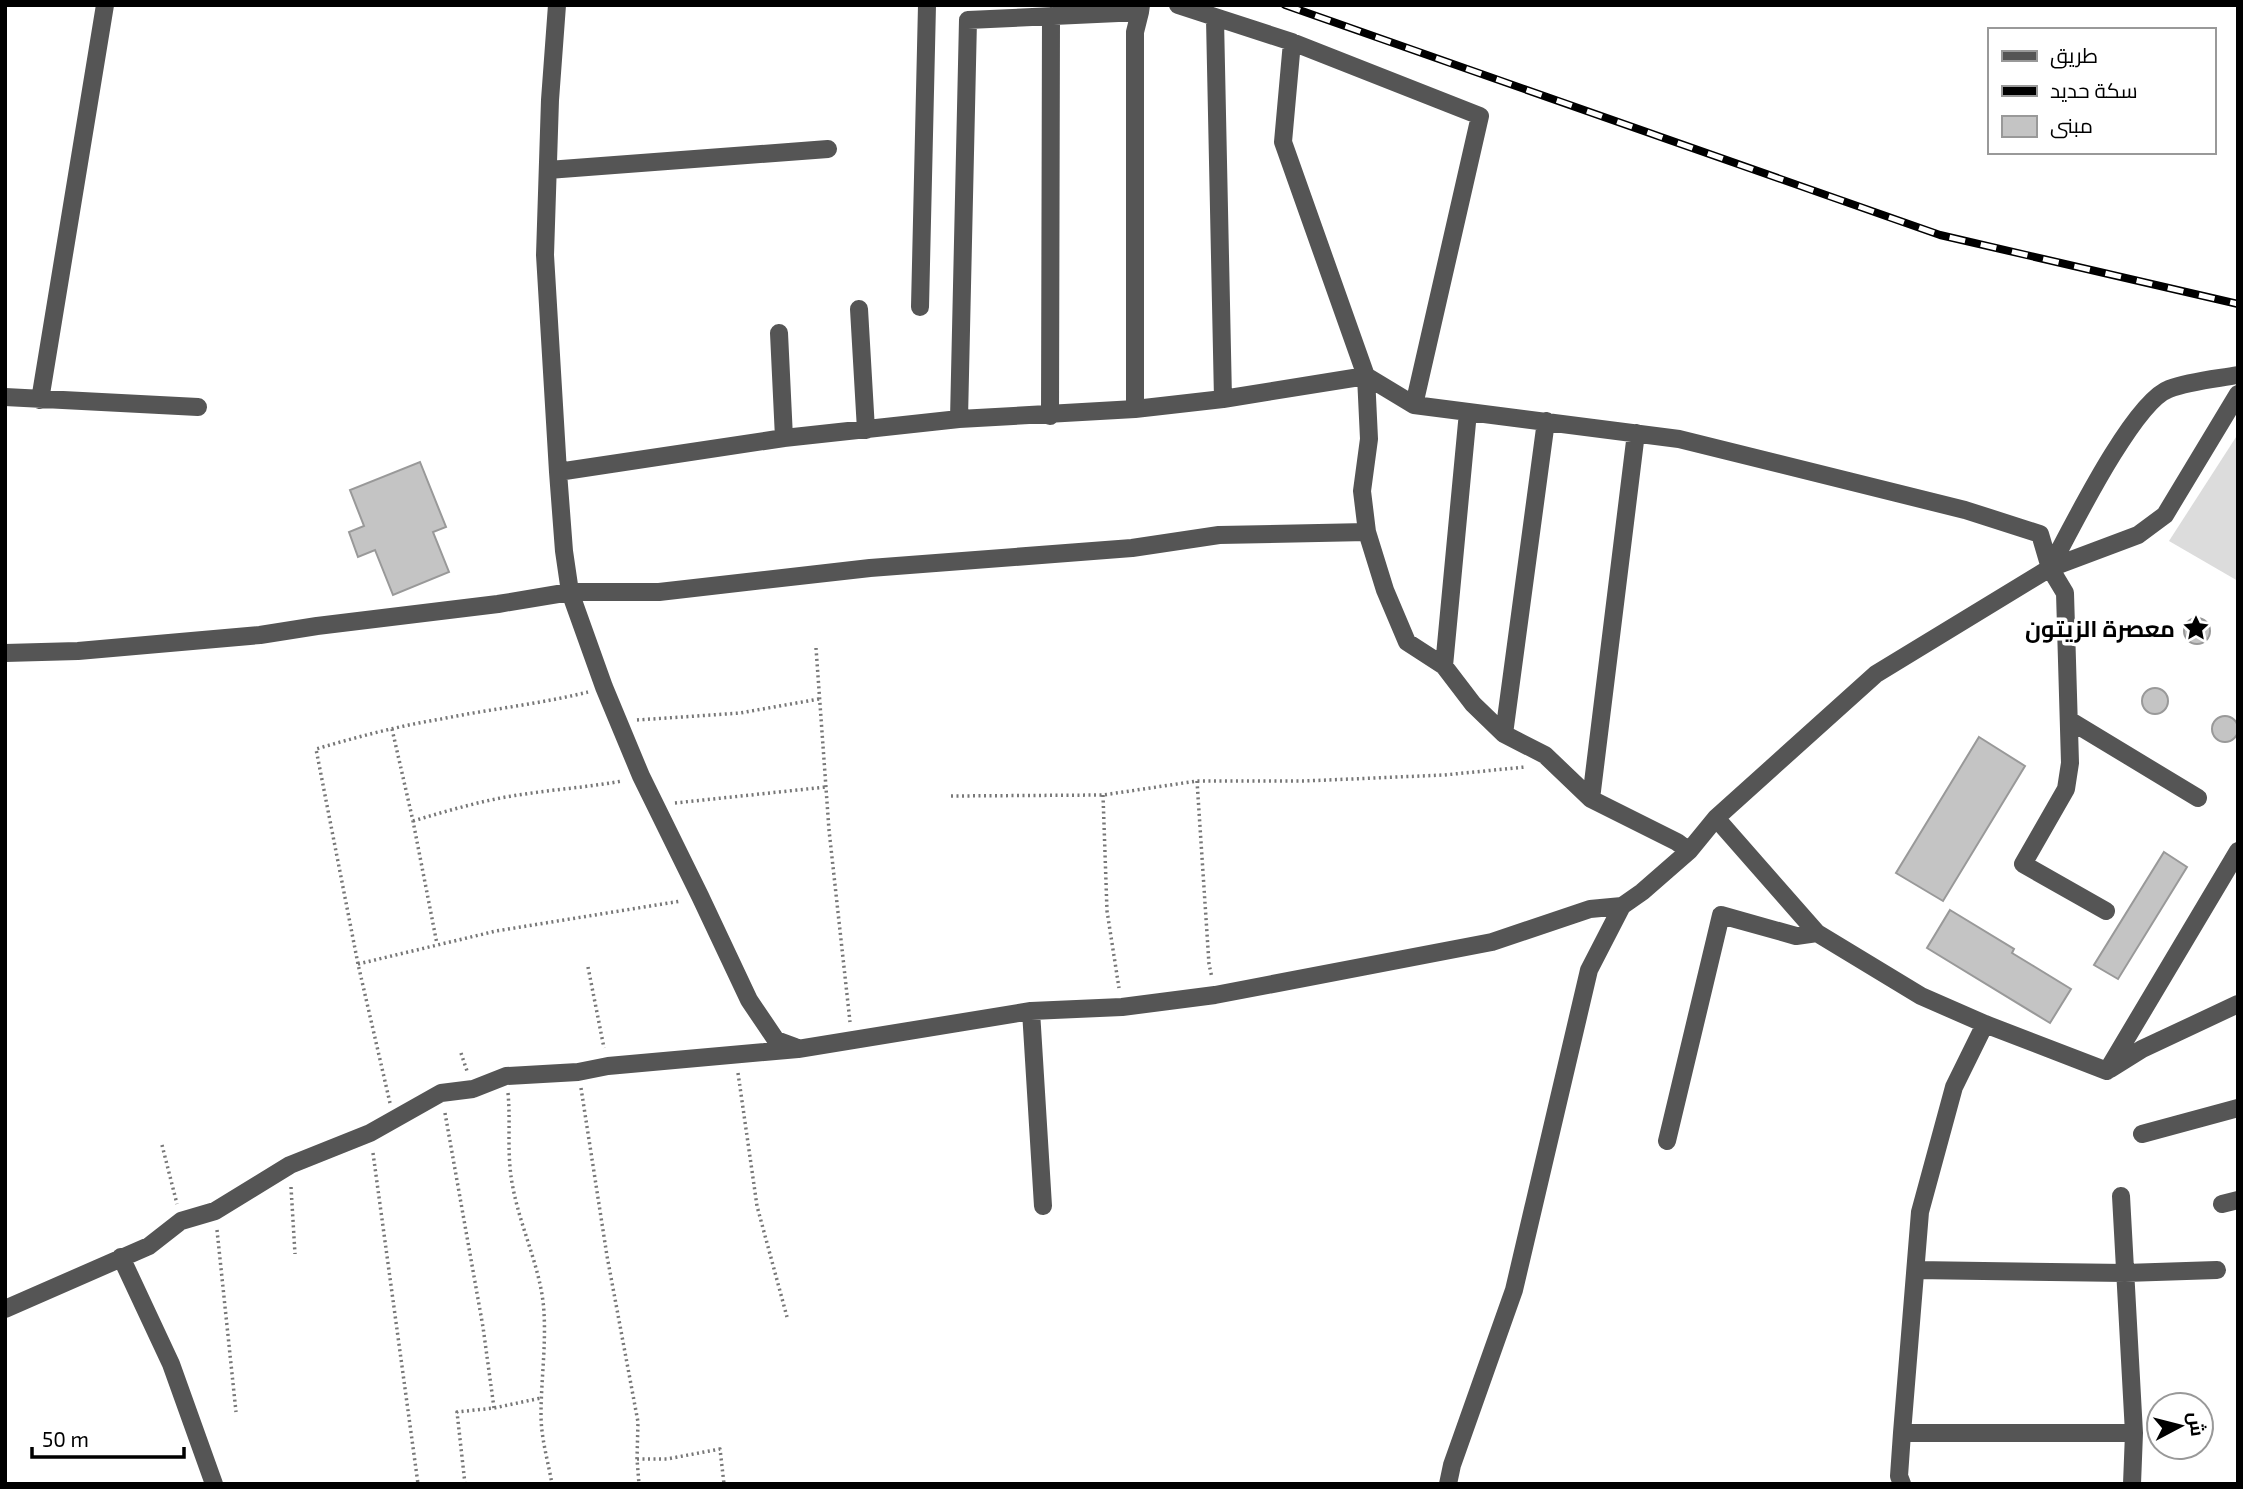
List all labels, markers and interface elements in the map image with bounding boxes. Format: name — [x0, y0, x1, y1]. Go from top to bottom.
legend — [1988, 28, 2215, 154]
text: طريق — [2050, 42, 2098, 69]
text: سكة حديد — [2050, 77, 2138, 102]
text: مبنى — [2050, 112, 2093, 139]
place icon: معصرة الزيتون — [2181, 613, 2211, 643]
place label: معصرة الزيتون — [2025, 614, 2175, 643]
north arrow — [2145, 1391, 2215, 1461]
text: ش — [2183, 1410, 2210, 1437]
scale bar — [32, 1416, 184, 1460]
text: 50 m — [42, 1426, 89, 1451]

